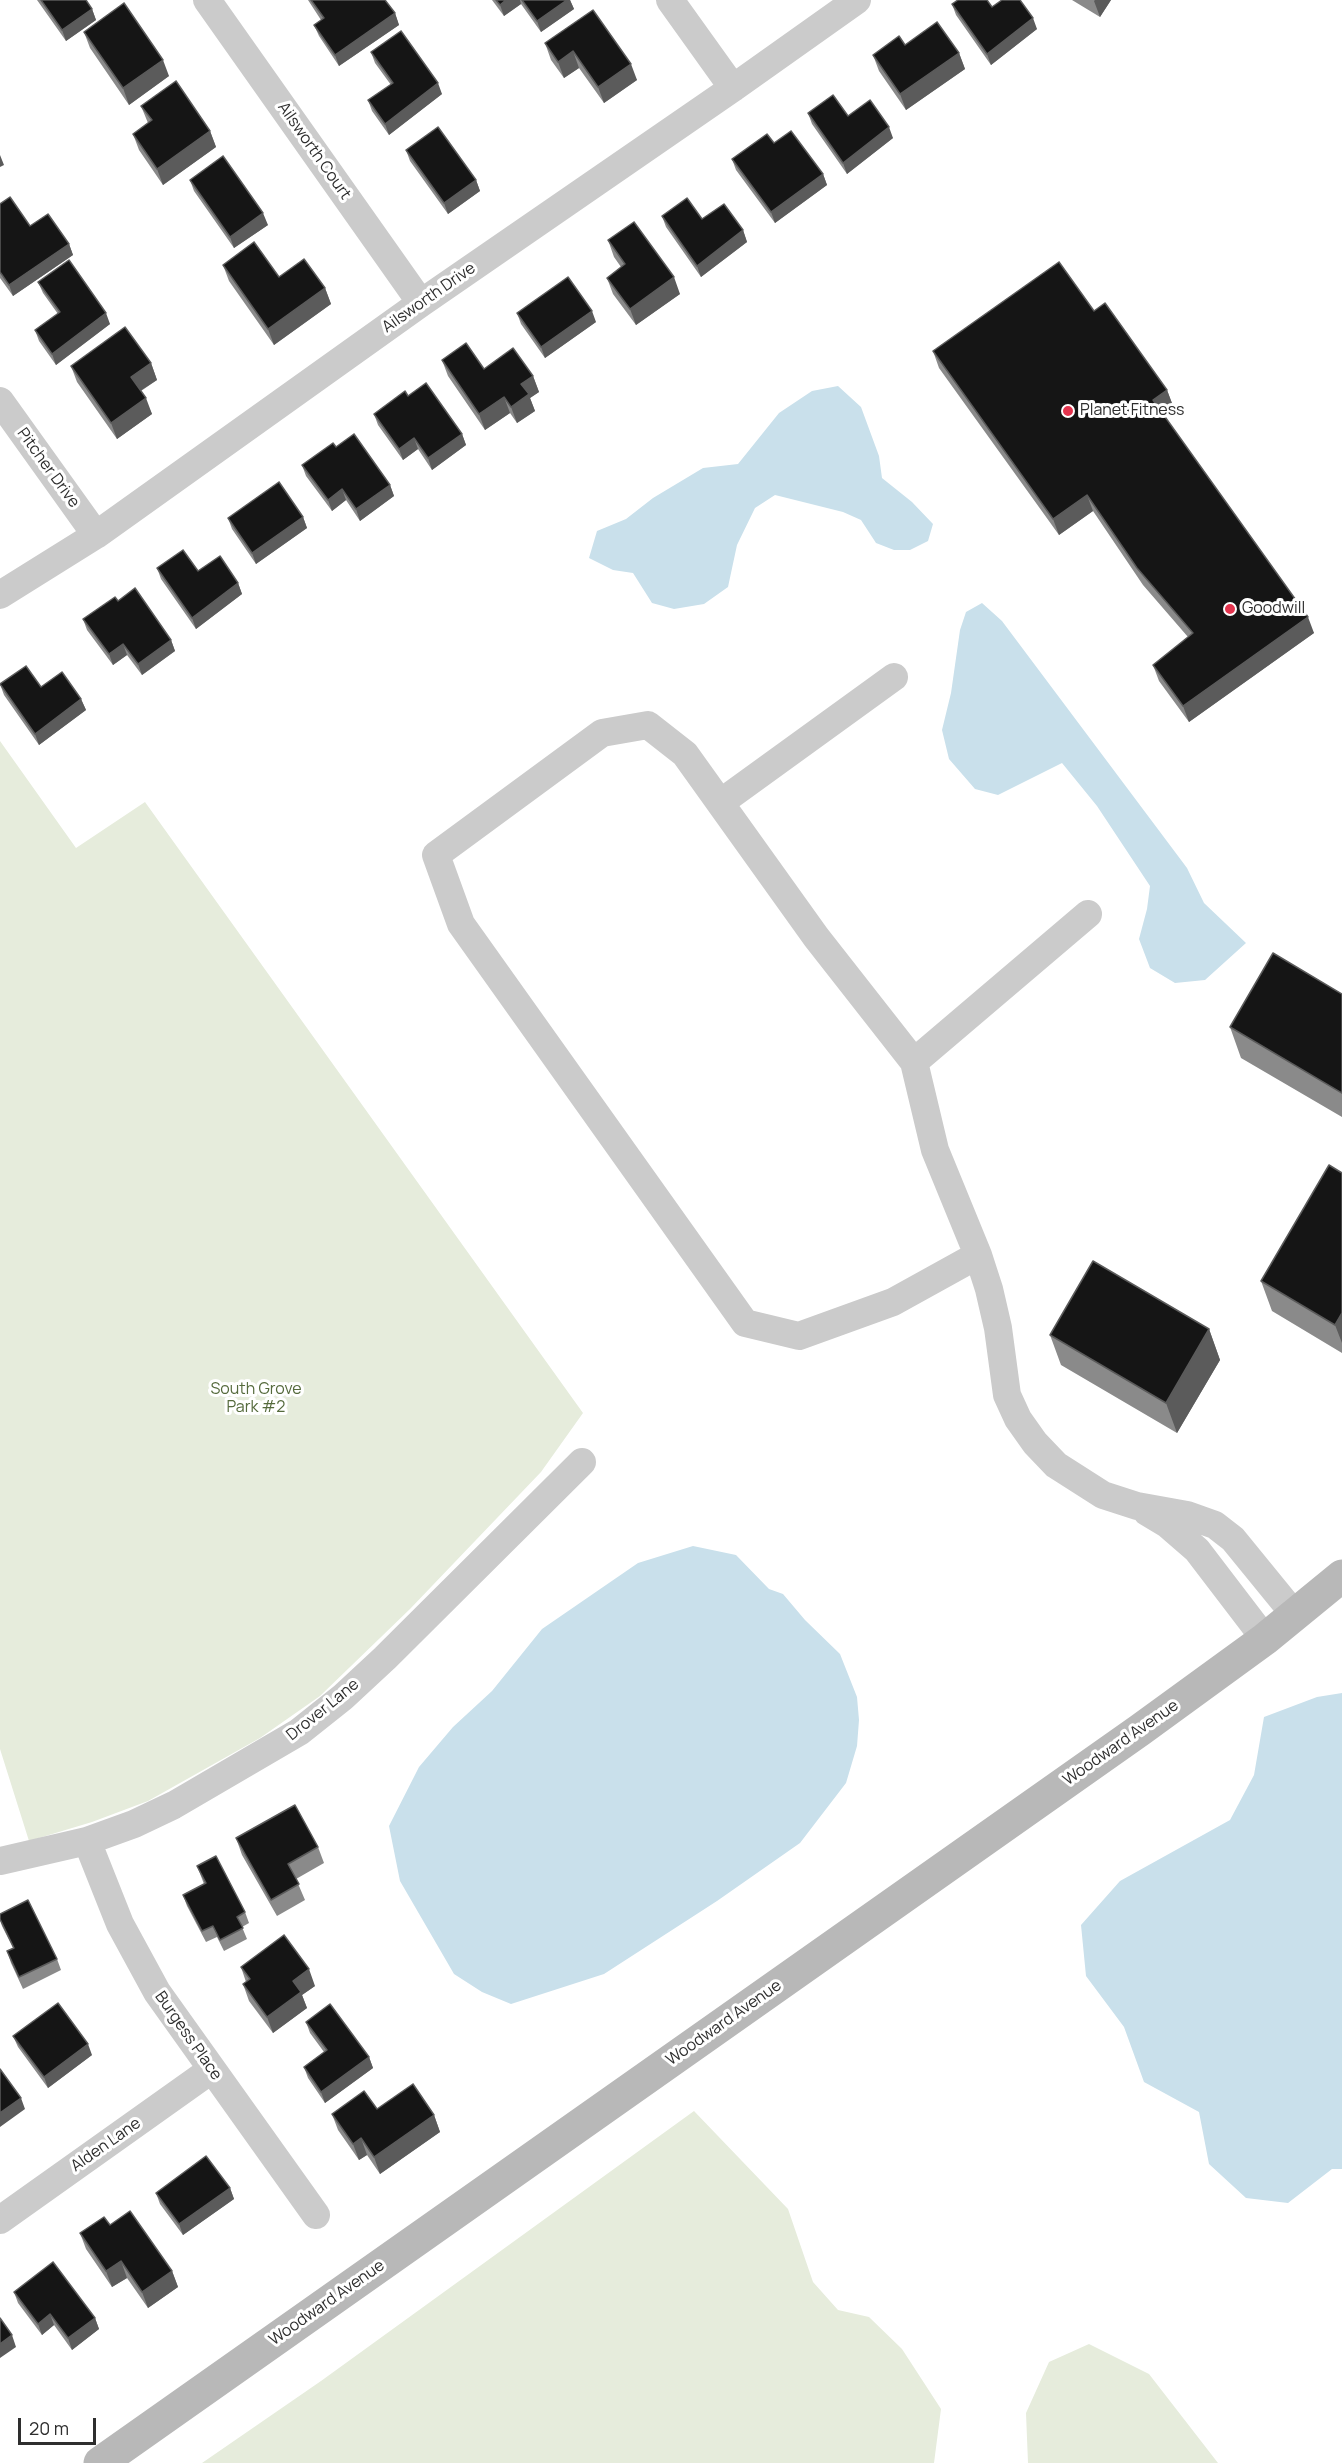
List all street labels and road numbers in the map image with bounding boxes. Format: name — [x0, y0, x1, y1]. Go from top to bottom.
street label: Ailsworth Court — [273, 99, 355, 203]
street label: Ailsworth Drive — [379, 259, 479, 337]
street label: Pitcher Drive — [13, 425, 83, 511]
street label: Drover Lane — [283, 1675, 363, 1745]
street label: Woodward Avenue — [1060, 1696, 1182, 1790]
street label: Woodward Avenue — [663, 1976, 785, 2070]
street label: Burgess Place — [150, 1988, 226, 2084]
street label: Alden Lane — [67, 2114, 145, 2176]
street label: Woodward Avenue — [266, 2256, 388, 2350]

